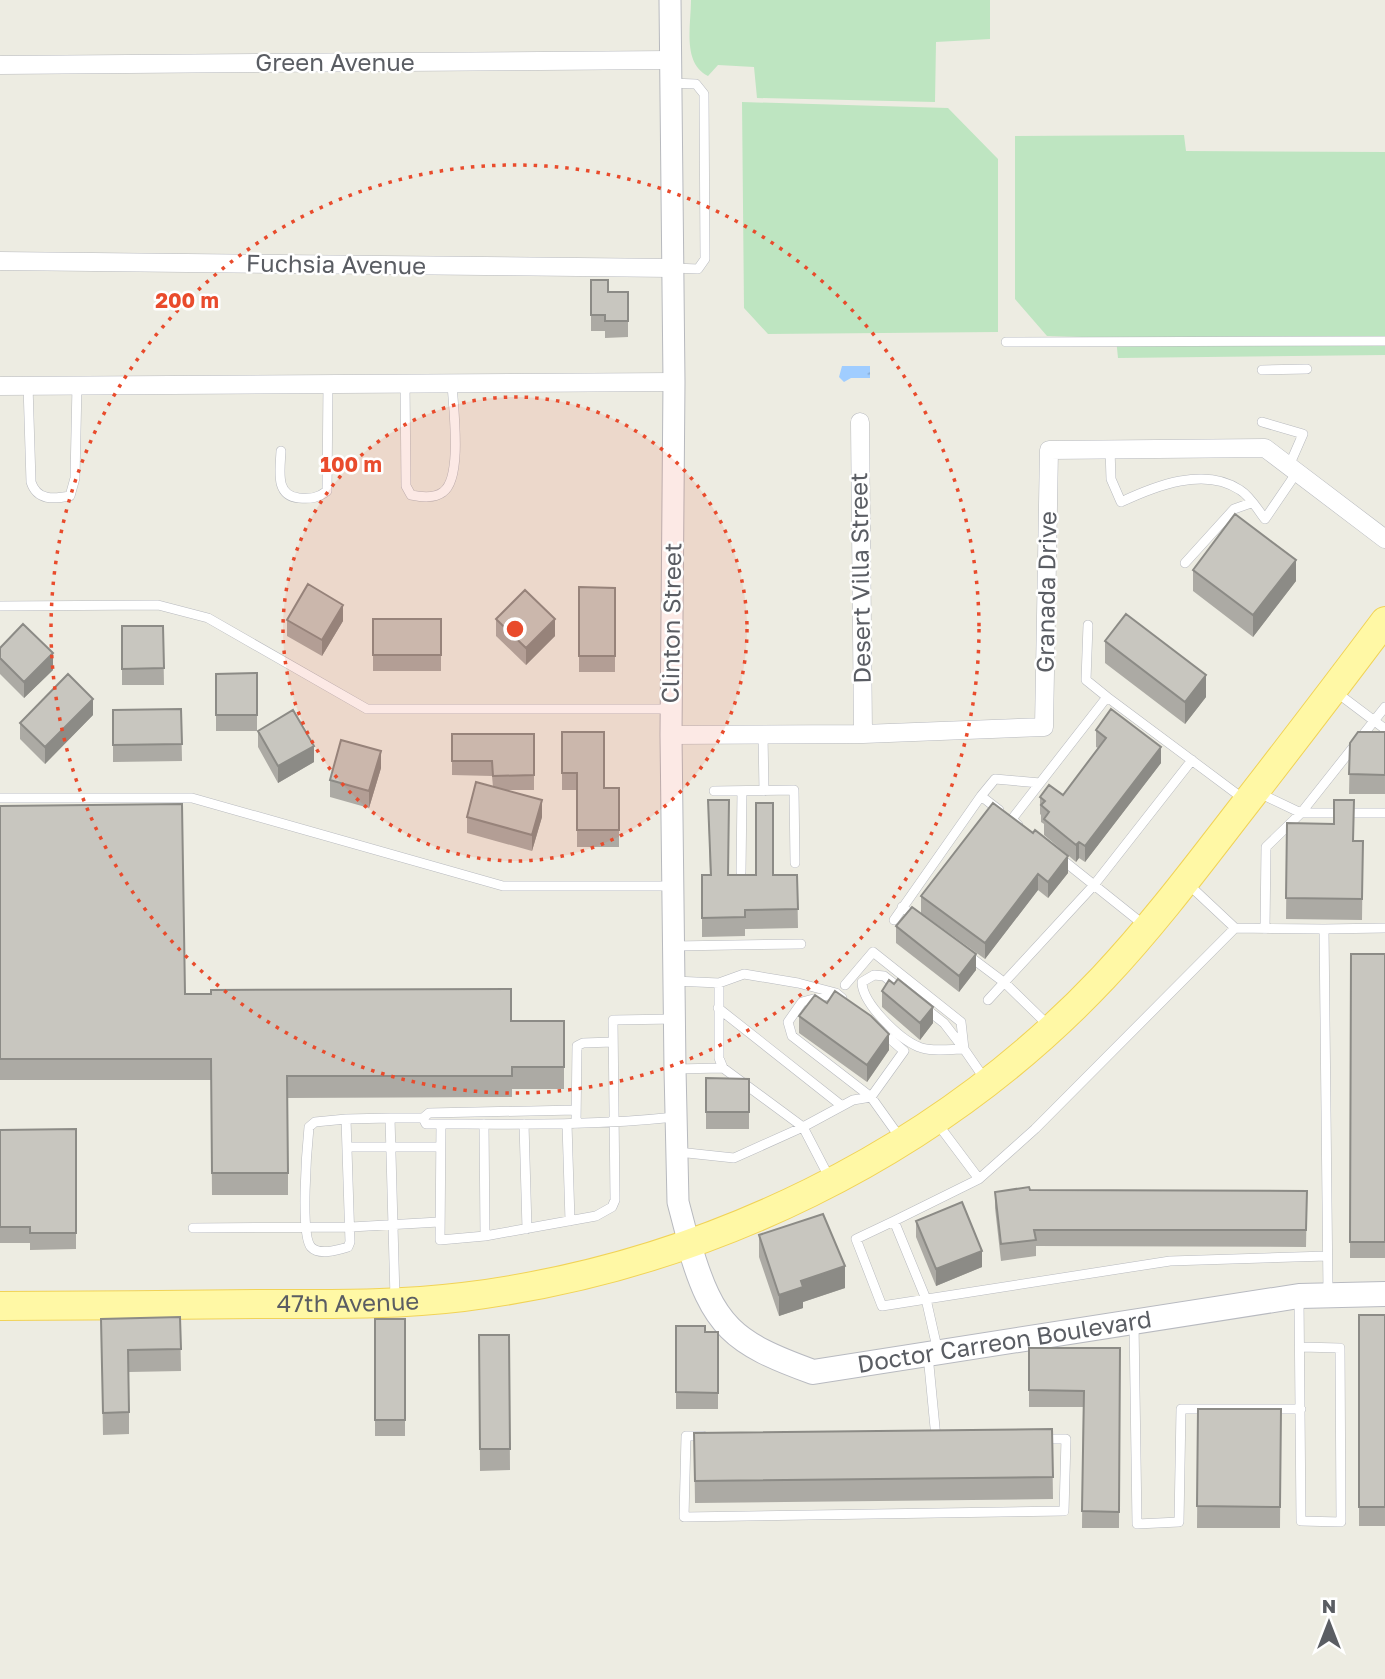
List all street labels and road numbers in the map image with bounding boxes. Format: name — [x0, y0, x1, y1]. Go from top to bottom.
street label: Green Avenue — [255, 47, 415, 76]
street label: Fuchsia Avenue — [246, 247, 426, 280]
street label: Desert Villa Street — [843, 472, 876, 684]
street label: Granada Drive — [1030, 511, 1061, 673]
street label: Clinton Street — [655, 542, 686, 704]
street label: 47th Avenue — [277, 1285, 420, 1317]
street label: Doctor Carreon Boulevard — [855, 1303, 1153, 1378]

